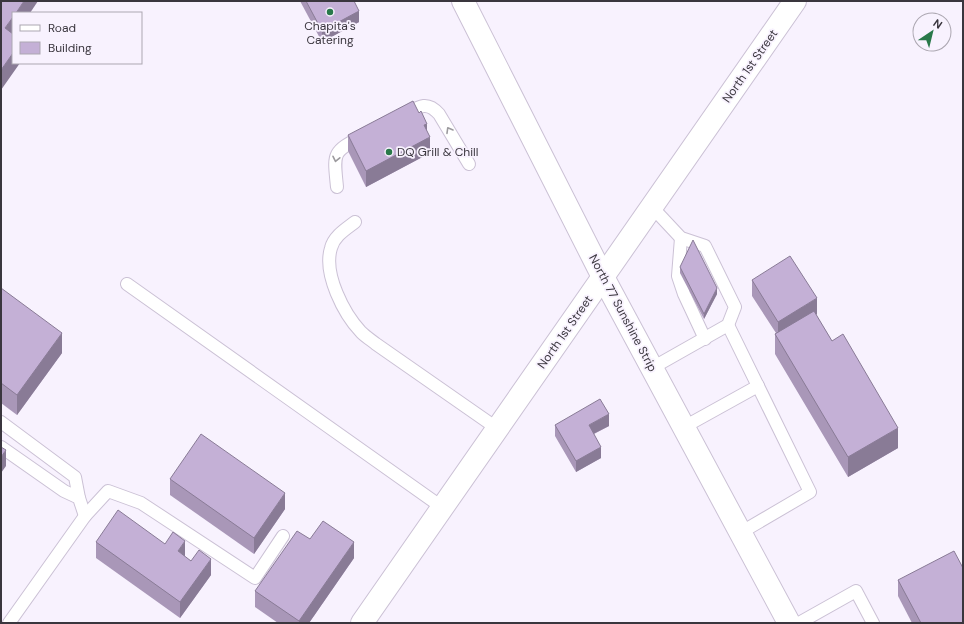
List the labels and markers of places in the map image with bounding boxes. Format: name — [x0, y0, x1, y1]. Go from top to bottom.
marker: Chapita's Catering — [325, 7, 335, 17]
place label: Chapita's Catering — [304, 18, 356, 48]
place label: DQ Grill & Chill — [397, 144, 478, 160]
marker: DQ Grill & Chill — [384, 147, 394, 157]

